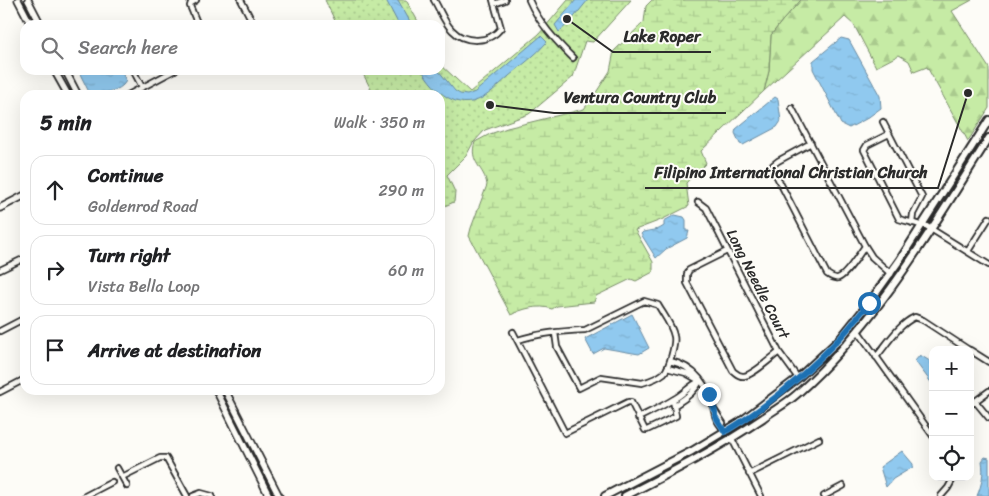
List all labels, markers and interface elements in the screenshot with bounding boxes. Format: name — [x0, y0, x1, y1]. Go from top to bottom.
search box — [20, 20, 445, 75]
callout: Lake Roper — [613, 21, 711, 52]
text: Lake Roper — [623, 22, 702, 51]
text: Search here — [78, 31, 178, 64]
icon: search — [38, 34, 66, 62]
callout: Ventura Country Club — [554, 82, 726, 113]
text: Ventura Country Club — [564, 83, 717, 112]
text: 5 min — [40, 104, 92, 142]
text: Walk · 350 m — [334, 108, 425, 137]
callout: Filipino International Christian Church — [645, 157, 938, 188]
text: Filipino International Christian Church — [653, 158, 928, 187]
text: Continue — [88, 159, 164, 192]
icon: ahead — [41, 176, 69, 204]
text: 290 m — [378, 176, 424, 205]
text: Goldenrod Road — [88, 192, 197, 221]
street label: Long Needle Court — [719, 224, 797, 344]
text: Turn right — [88, 239, 170, 272]
icon: right — [41, 256, 69, 284]
text: 60 m — [388, 256, 424, 285]
text: Vista Bella Loop — [88, 272, 200, 301]
route start — [858, 292, 881, 315]
text: Arrive at destination — [88, 334, 261, 367]
icon: arrive — [41, 336, 69, 364]
map controls — [929, 346, 974, 481]
button: + — [929, 346, 974, 391]
route end — [698, 383, 721, 406]
button: − — [929, 391, 974, 436]
button: locate — [929, 436, 974, 481]

